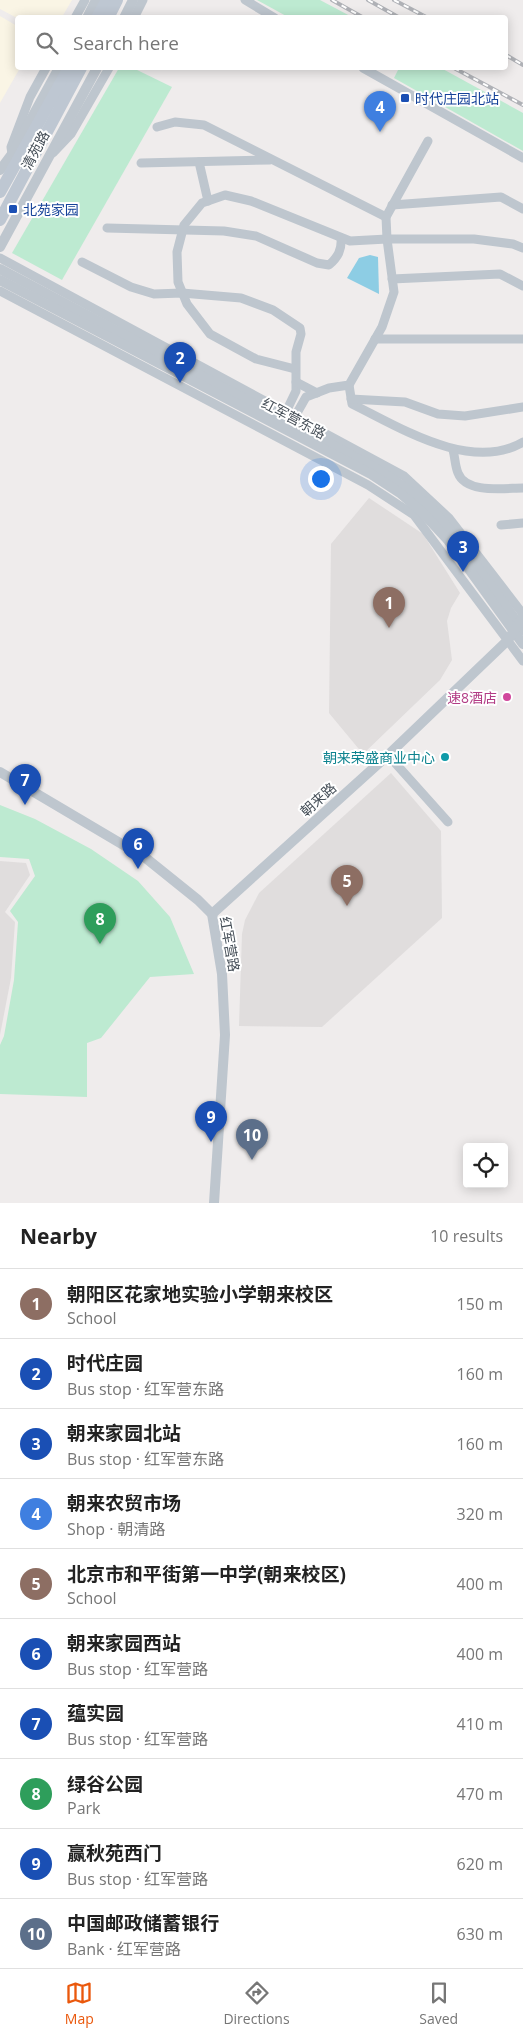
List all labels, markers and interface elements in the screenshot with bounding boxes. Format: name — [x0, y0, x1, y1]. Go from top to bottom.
search box — [15, 15, 508, 70]
icon: search — [33, 29, 61, 57]
text: Search here — [73, 30, 179, 56]
place label: 时代庄园北站 — [415, 89, 499, 108]
pin: 4 — [364, 91, 396, 132]
marker: 时代庄园北站 — [399, 92, 411, 104]
street label: 清苑路 — [17, 127, 53, 173]
place label: 北苑家园 — [23, 200, 79, 219]
marker: 北苑家园 — [7, 203, 19, 215]
pin: 2 — [164, 342, 196, 383]
street label: 红军营东路 — [259, 393, 329, 443]
your location — [308, 466, 334, 492]
pin: 3 — [447, 531, 479, 572]
pin: 1 — [373, 587, 405, 628]
place label: 速8酒店 — [447, 688, 497, 707]
marker: 速8酒店 — [501, 691, 513, 703]
place label: 朝来荣盛商业中心 — [323, 748, 435, 767]
marker: 朝来荣盛商业中心 — [439, 751, 451, 763]
pin: 7 — [9, 764, 41, 805]
street label: 朝来路 — [296, 778, 340, 820]
pin: 6 — [122, 828, 154, 869]
pin: 5 — [331, 865, 363, 906]
pin: 8 — [84, 903, 116, 944]
street label: 红军营路 — [216, 915, 244, 973]
pin: 9 — [195, 1101, 227, 1142]
pin: 10 — [236, 1119, 268, 1160]
map controls — [463, 1143, 508, 1188]
button: locate — [463, 1143, 508, 1188]
text: Nearby — [20, 1222, 97, 1250]
text: 10 results — [430, 1225, 503, 1247]
text: 朝阳区花家地实验小学朝来校区 — [67, 1281, 333, 1307]
text: 1 — [31, 1293, 41, 1315]
text: 150 m — [457, 1293, 503, 1315]
text: School — [67, 1307, 117, 1329]
text: 时代庄园 — [67, 1350, 143, 1376]
text: 2 — [31, 1363, 41, 1385]
text: 160 m — [457, 1363, 503, 1385]
text: Bus stop · 红军营东路 — [67, 1378, 224, 1400]
text: 朝来家园北站 — [67, 1420, 181, 1446]
text: 3 — [31, 1433, 41, 1455]
text: 160 m — [457, 1433, 503, 1455]
text: Bus stop · 红军营东路 — [67, 1448, 224, 1470]
text: 朝来农贸市场 — [67, 1490, 181, 1516]
text: 4 — [31, 1503, 41, 1525]
text: 320 m — [457, 1503, 503, 1525]
text: Shop · 朝清路 — [67, 1518, 166, 1540]
text: 北京市和平街第一中学(朝来校区) — [67, 1561, 346, 1587]
text: 5 — [31, 1573, 41, 1595]
text: 400 m — [457, 1573, 503, 1595]
text: School — [67, 1587, 117, 1609]
text: 朝来家园西站 — [67, 1630, 181, 1656]
text: 6 — [31, 1643, 41, 1665]
text: 400 m — [457, 1643, 503, 1665]
text: Bus stop · 红军营路 — [67, 1658, 208, 1680]
text: 蕴实园 — [67, 1700, 124, 1726]
text: 7 — [31, 1713, 41, 1735]
text: 410 m — [457, 1713, 503, 1735]
text: Bus stop · 红军营路 — [67, 1728, 208, 1750]
text: 绿谷公园 — [67, 1771, 143, 1797]
text: 8 — [31, 1783, 41, 1805]
text: 470 m — [457, 1783, 503, 1805]
text: Park — [67, 1797, 100, 1819]
text: 赢秋苑西门 — [67, 1840, 162, 1866]
text: 9 — [31, 1853, 41, 1875]
text: 620 m — [457, 1853, 503, 1875]
text: Bus stop · 红军营路 — [67, 1868, 208, 1890]
text: 中国邮政储蓄银行 — [67, 1910, 219, 1936]
text: 10 — [27, 1923, 45, 1945]
text: 630 m — [457, 1923, 503, 1945]
text: Bank · 红军营路 — [67, 1938, 181, 1960]
tab: Map — [65, 1979, 94, 2028]
tab: Directions — [223, 1979, 290, 2028]
tab: Saved — [419, 1979, 458, 2028]

